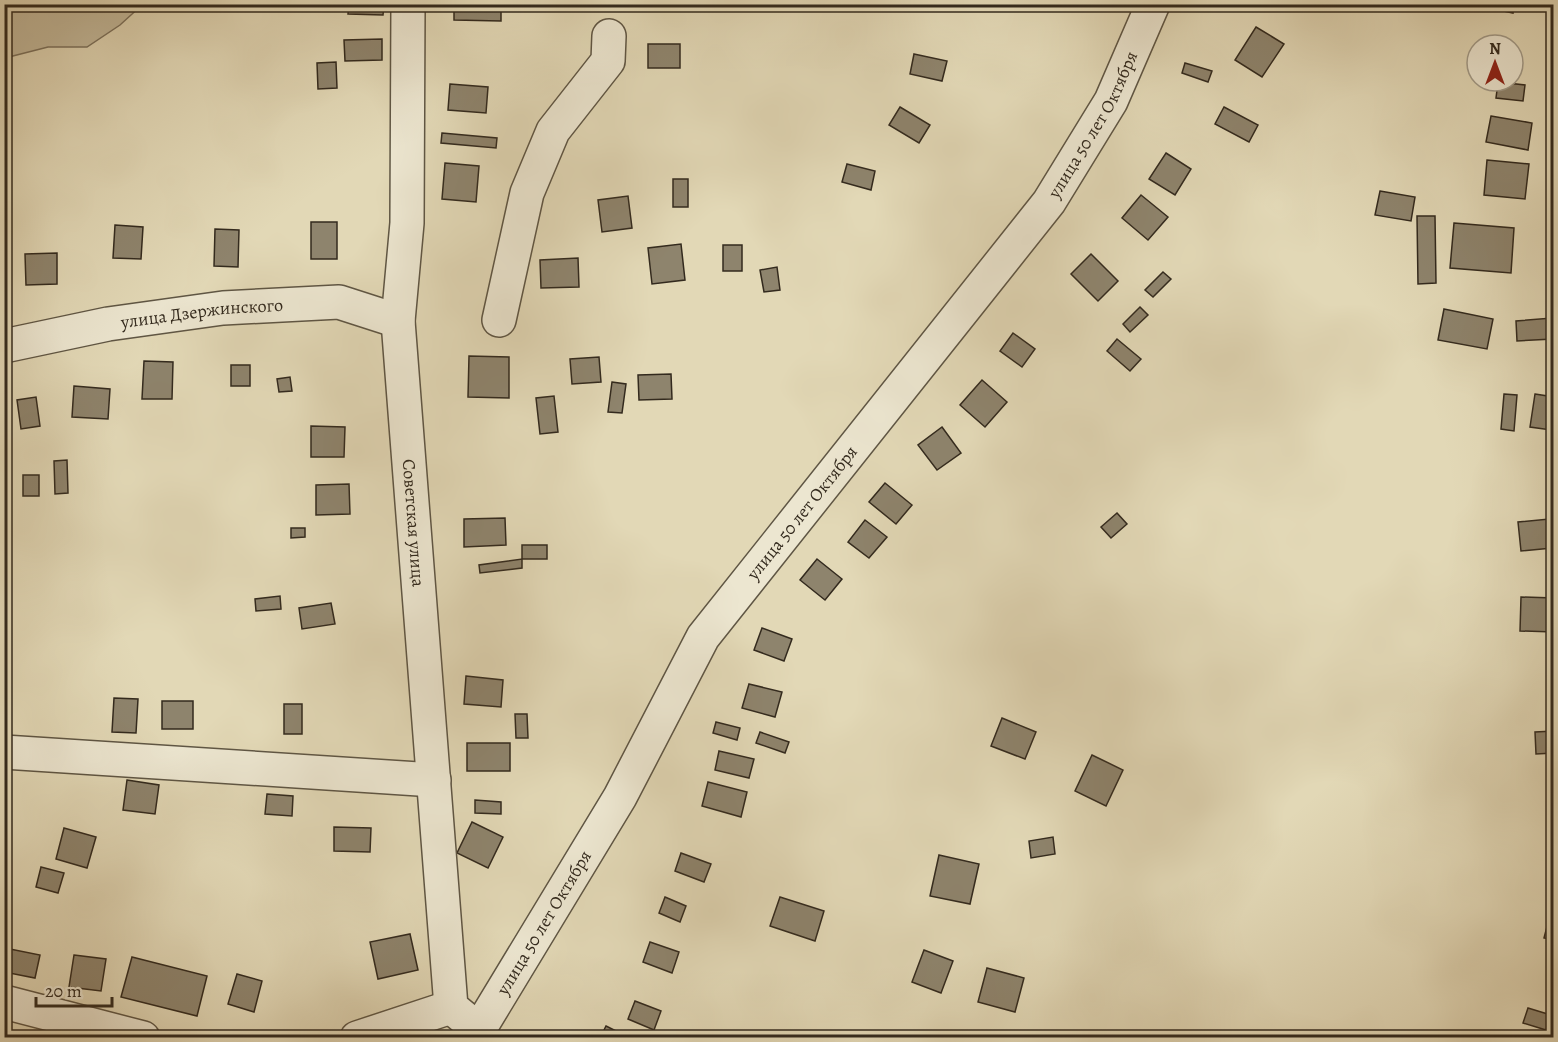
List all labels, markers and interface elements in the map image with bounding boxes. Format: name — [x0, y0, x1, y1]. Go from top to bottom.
north arrow — [1465, 33, 1525, 93]
text: N — [1489, 38, 1501, 60]
street label: улица 50 лет Октября — [1042, 47, 1143, 203]
street label: улица Дзержинского — [118, 293, 284, 334]
street label: улица 50 лет Октября — [741, 441, 863, 585]
street label: Советская улица — [397, 458, 431, 588]
street label: улица 50 лет Октября — [490, 846, 597, 1000]
scale bar — [36, 970, 112, 1008]
text: 20 m — [45, 979, 82, 1003]

